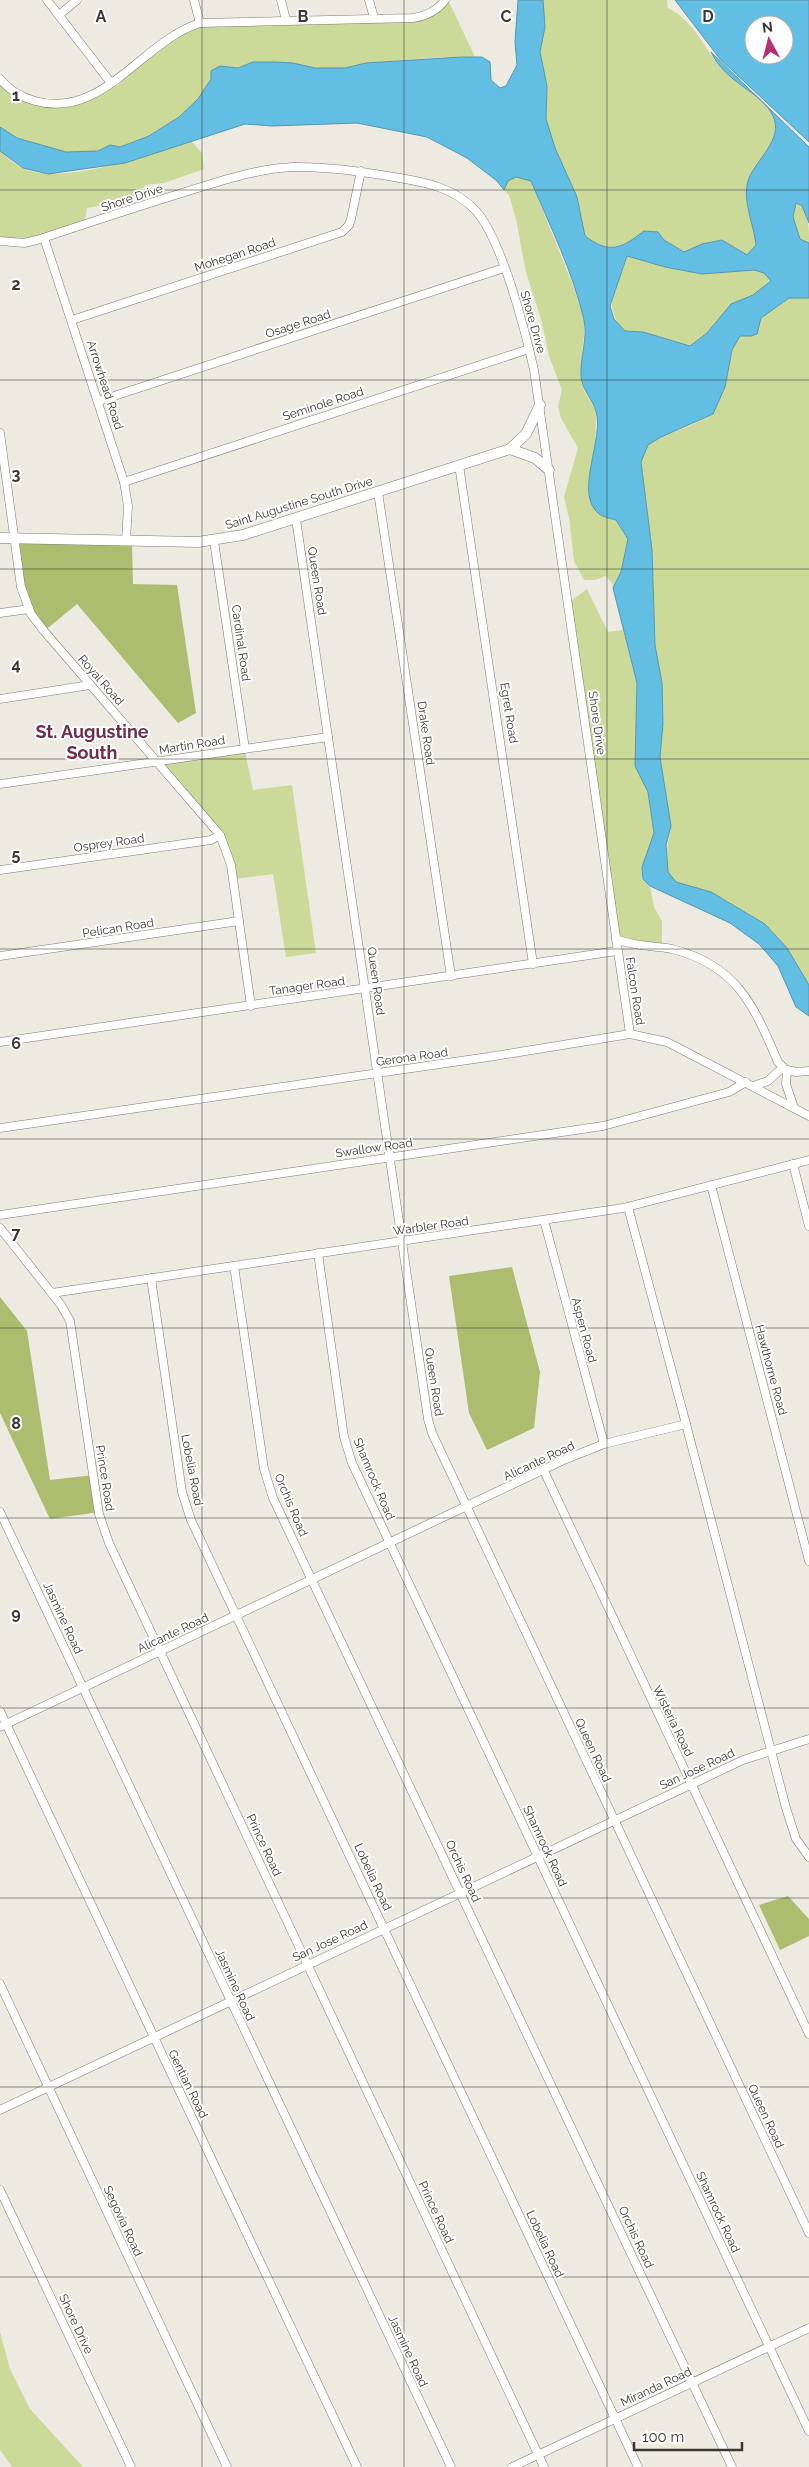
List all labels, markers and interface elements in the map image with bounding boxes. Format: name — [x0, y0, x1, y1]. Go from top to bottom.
text: A — [96, 7, 107, 26]
text: B — [298, 7, 309, 26]
text: C — [501, 7, 512, 26]
text: D — [702, 7, 714, 26]
north arrow — [744, 15, 794, 65]
text: N — [761, 19, 774, 36]
text: 1 — [12, 86, 20, 105]
street label: Shore Drive — [99, 181, 165, 215]
street label: Mohegan Road — [193, 235, 277, 275]
text: 2 — [11, 275, 21, 294]
street label: Shore Drive — [517, 289, 549, 355]
street label: Osage Road — [264, 307, 332, 341]
street label: Arrowhead Road — [84, 339, 126, 431]
street label: Seminole Road — [281, 384, 365, 424]
text: 3 — [12, 465, 21, 484]
street label: Saint Augustine South Drive — [224, 474, 374, 532]
street label: Queen Road — [305, 546, 329, 616]
street label: Cardinal Road — [229, 604, 253, 682]
street label: Royal Road — [75, 652, 127, 708]
text: 4 — [11, 655, 21, 674]
street label: Egret Road — [497, 682, 521, 744]
street label: Shore Drive — [586, 690, 608, 756]
street label: Drake Road — [415, 700, 437, 766]
district label: St. Augustine South — [35, 721, 149, 763]
street label: Martin Road — [158, 733, 226, 757]
street label: Osprey Road — [73, 831, 145, 855]
text: 5 — [12, 845, 21, 864]
street label: Pelican Road — [81, 915, 155, 941]
street label: Queen Road — [364, 946, 388, 1016]
street label: Falcon Road — [623, 956, 647, 1026]
street label: Tanager Road — [268, 974, 346, 998]
text: 6 — [11, 1034, 21, 1053]
street label: Gerona Road — [375, 1045, 449, 1069]
street label: Swallow Road — [334, 1136, 414, 1160]
street label: Warbler Road — [392, 1214, 470, 1238]
text: 7 — [12, 1224, 21, 1243]
street label: Aspen Road — [569, 1296, 599, 1364]
street label: Hawthorne Road — [752, 1323, 790, 1417]
street label: Queen Road — [422, 1347, 446, 1417]
text: 8 — [11, 1414, 21, 1433]
street label: Lobelia Road — [178, 1433, 206, 1507]
street label: Shamrock Road — [350, 1436, 398, 1522]
street label: Alicante Road — [501, 1438, 577, 1484]
street label: Prince Road — [93, 1444, 117, 1512]
street label: Orchis Road — [272, 1472, 310, 1538]
street label: Jasmine Road — [40, 1580, 86, 1656]
text: 9 — [11, 1604, 21, 1623]
street label: Alicante Road — [135, 1610, 211, 1656]
street label: Wisteria Road — [650, 1683, 696, 1759]
street label: Queen Road — [572, 1716, 614, 1784]
street label: San Jose Road — [657, 1746, 737, 1792]
street label: Shamrock Road — [520, 1803, 570, 1889]
street label: Prince Road — [244, 1812, 284, 1878]
street label: Orchis Road — [443, 1838, 483, 1904]
street label: Lobelia Road — [351, 1841, 395, 1913]
street label: San Jose Road — [290, 1918, 370, 1964]
street label: Jasmine Road — [212, 1947, 258, 2023]
street label: Gentian Road — [165, 2047, 211, 2121]
street label: Queen Road — [745, 2082, 787, 2150]
street label: Shamrock Road — [693, 2169, 743, 2255]
street label: Prince Road — [416, 2179, 456, 2245]
street label: Segovia Road — [101, 2184, 145, 2258]
street label: Orchis Road — [616, 2204, 656, 2270]
street label: Lobelia Road — [523, 2208, 567, 2280]
street label: Shore Drive — [56, 2292, 96, 2356]
street label: Jasmine Road — [385, 2313, 431, 2389]
street label: Miranda Road — [618, 2364, 694, 2410]
scale bar — [634, 2420, 742, 2452]
text: 100 m — [642, 2428, 684, 2446]

